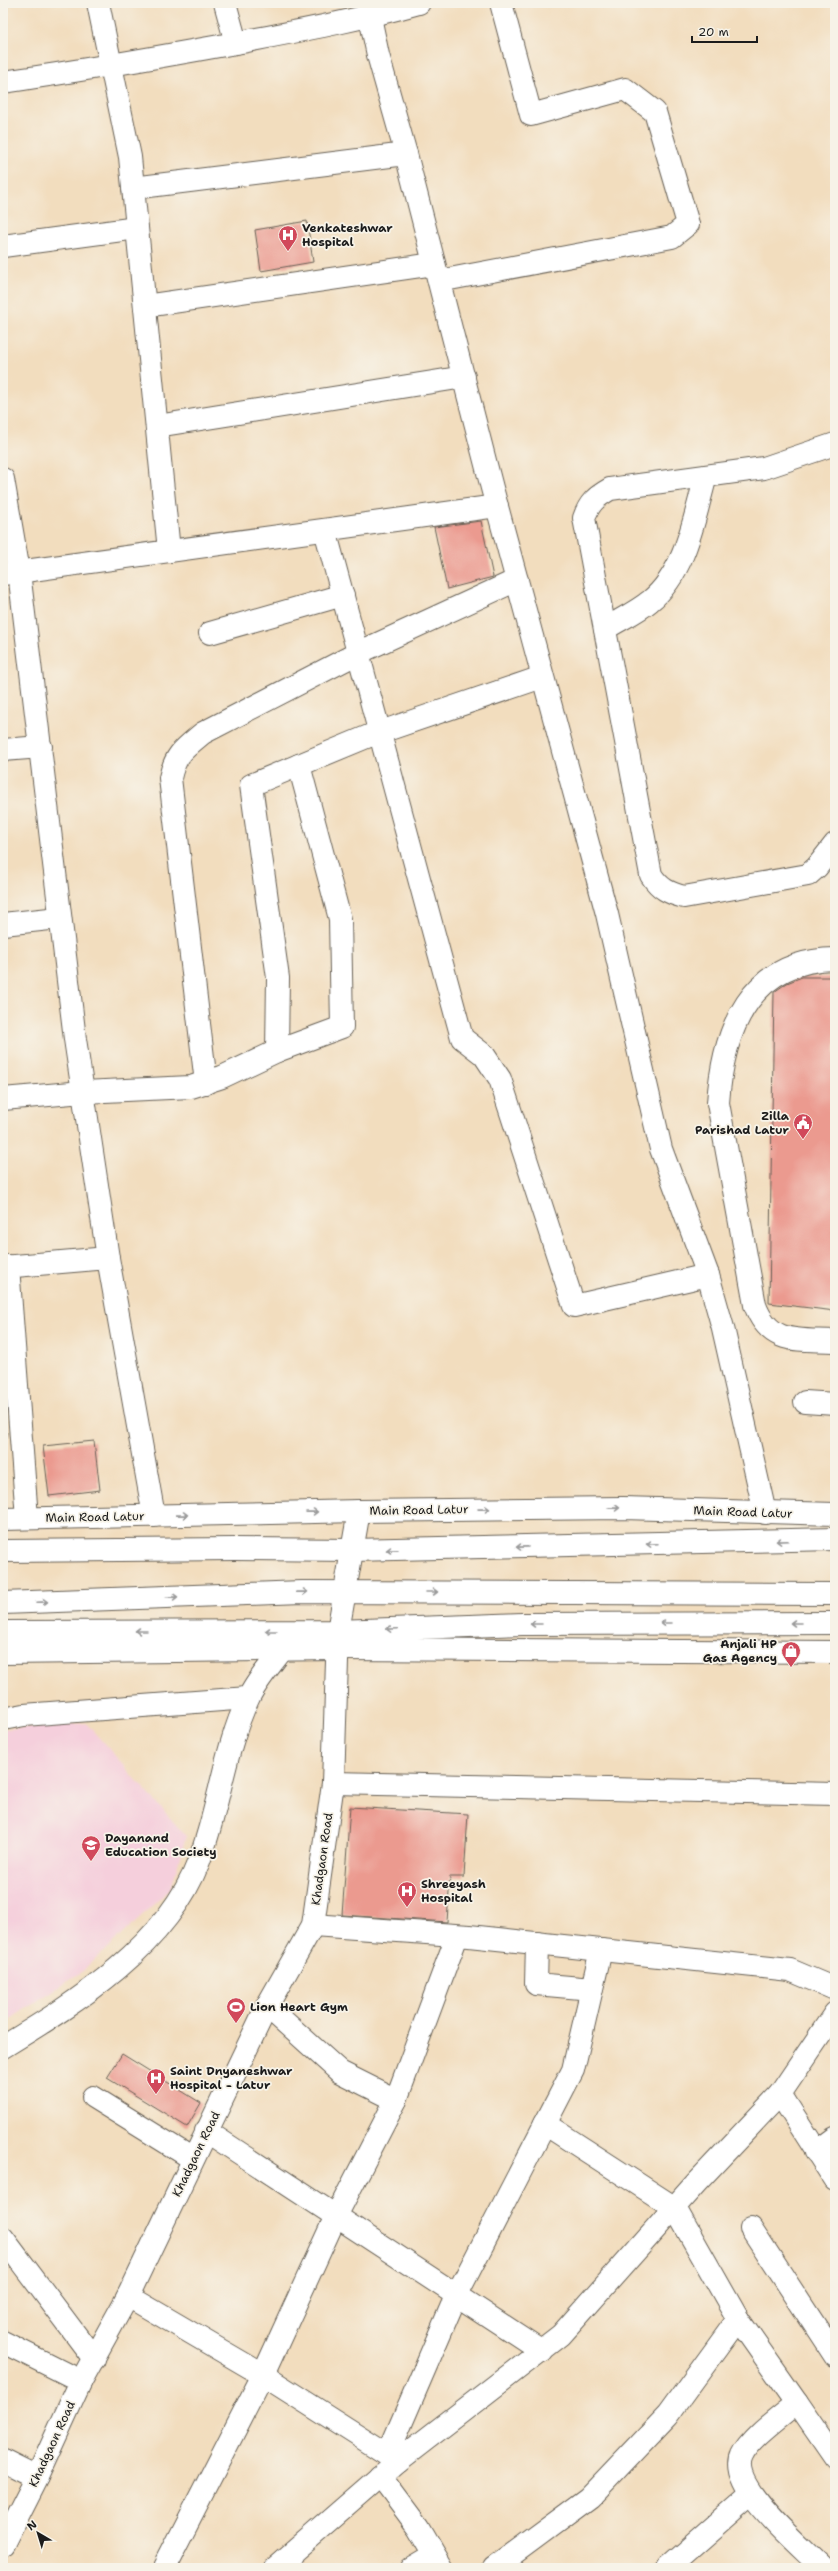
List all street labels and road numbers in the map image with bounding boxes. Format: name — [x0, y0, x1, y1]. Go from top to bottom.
street label: Main Road Latur — [369, 1501, 469, 1519]
street label: Main Road Latur — [693, 1502, 793, 1522]
street label: Main Road Latur — [45, 1508, 145, 1526]
street label: Khadgaon Road — [308, 1811, 336, 1906]
street label: Khadgaon Road — [168, 2108, 224, 2199]
street label: Khadgaon Road — [25, 2398, 79, 2490]

